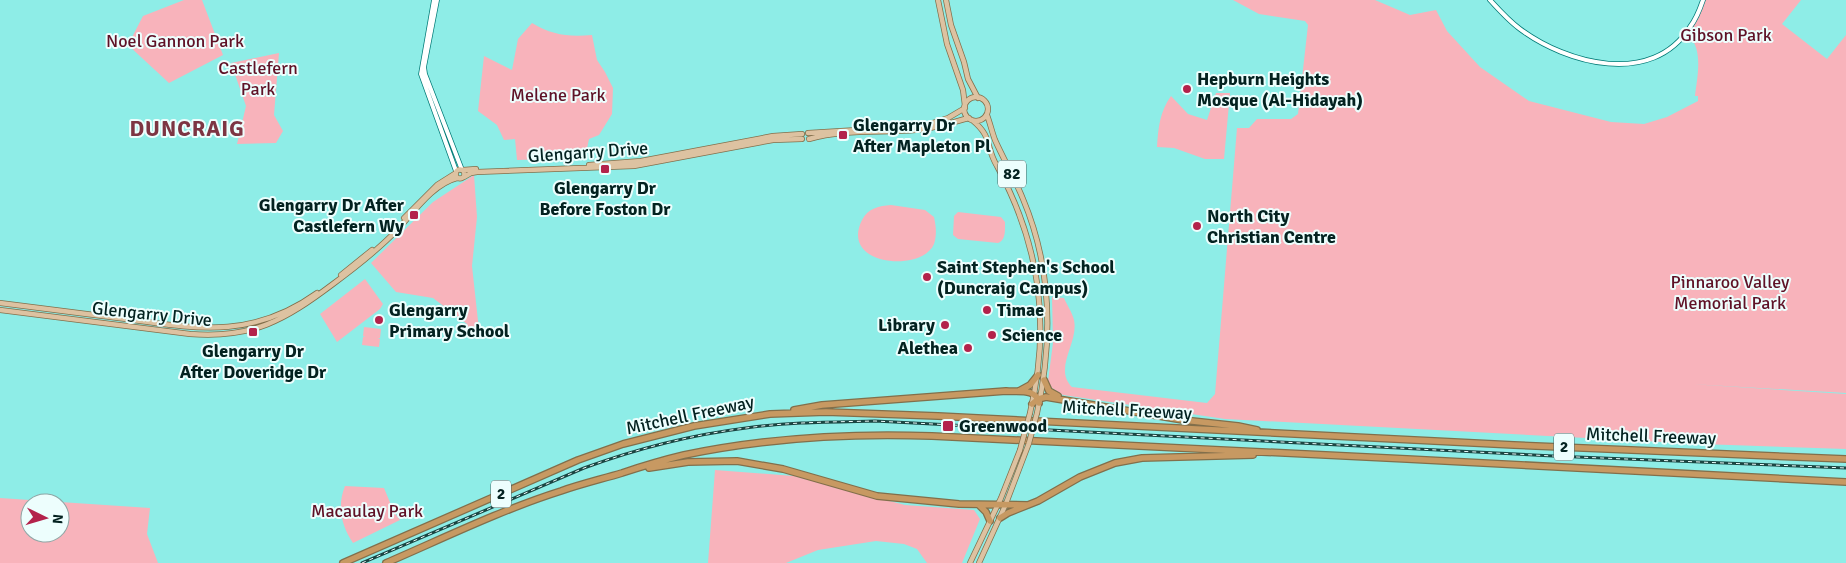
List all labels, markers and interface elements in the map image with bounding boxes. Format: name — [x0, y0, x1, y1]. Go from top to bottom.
park label: Gibson Park — [1680, 24, 1772, 46]
park label: Noel Gannon Park — [106, 30, 244, 52]
park label: Castlefern Park — [218, 57, 298, 100]
place label: Hepburn Heights Mosque (Al-Hidayah) — [1197, 68, 1363, 111]
marker: Hepburn Heights Mosque (Al-Hidayah) — [1181, 83, 1193, 95]
park label: Melene Park — [510, 84, 606, 106]
place label: Glengarry Dr After Mapleton Pl — [853, 114, 991, 157]
district label: DUNCRAIG — [129, 115, 245, 142]
marker: Glengarry Dr After Mapleton Pl — [837, 129, 849, 141]
street label: Glengarry Drive — [527, 137, 649, 167]
road number: 82 — [998, 160, 1026, 188]
marker: Glengarry Dr Before Foston Dr — [599, 163, 611, 175]
place label: Glengarry Dr Before Foston Dr — [540, 177, 671, 220]
place label: Glengarry Dr After Castlefern Wy — [259, 194, 405, 237]
place label: North City Christian Centre — [1207, 205, 1336, 248]
marker: Glengarry Dr After Castlefern Wy — [408, 209, 420, 221]
marker: North City Christian Centre — [1191, 220, 1203, 232]
place label: Saint Stephen's School (Duncraig Campus) — [937, 256, 1115, 299]
marker: Saint Stephen's School (Duncraig Campus) — [921, 271, 933, 283]
park label: Pinnaroo Valley Memorial Park — [1671, 271, 1790, 314]
street label: Glengarry Drive — [91, 297, 213, 331]
place label: Glengarry Primary School — [389, 299, 510, 342]
place label: Timae — [997, 299, 1044, 321]
marker: Timae — [981, 304, 993, 316]
marker: Glengarry Primary School — [373, 314, 385, 326]
place label: Library — [878, 314, 935, 336]
marker: Library — [939, 319, 951, 331]
place label: Science — [1002, 324, 1062, 346]
marker: Glengarry Dr After Doveridge Dr — [247, 326, 259, 338]
marker: Science — [986, 329, 998, 341]
place label: Alethea — [898, 337, 958, 359]
place label: Glengarry Dr After Doveridge Dr — [180, 340, 327, 383]
marker: Alethea — [962, 342, 974, 354]
street label: Mitchell Freeway — [624, 391, 757, 439]
street label: Mitchell Freeway — [1061, 396, 1193, 424]
place label: Greenwood — [959, 415, 1048, 437]
marker: Greenwood — [941, 419, 955, 433]
street label: Mitchell Freeway — [1586, 423, 1717, 449]
road number: 2 — [1554, 434, 1574, 461]
road number: 2 — [491, 480, 511, 508]
north arrow — [20, 493, 70, 543]
park label: Macaulay Park — [311, 500, 423, 522]
text: N — [49, 513, 66, 525]

